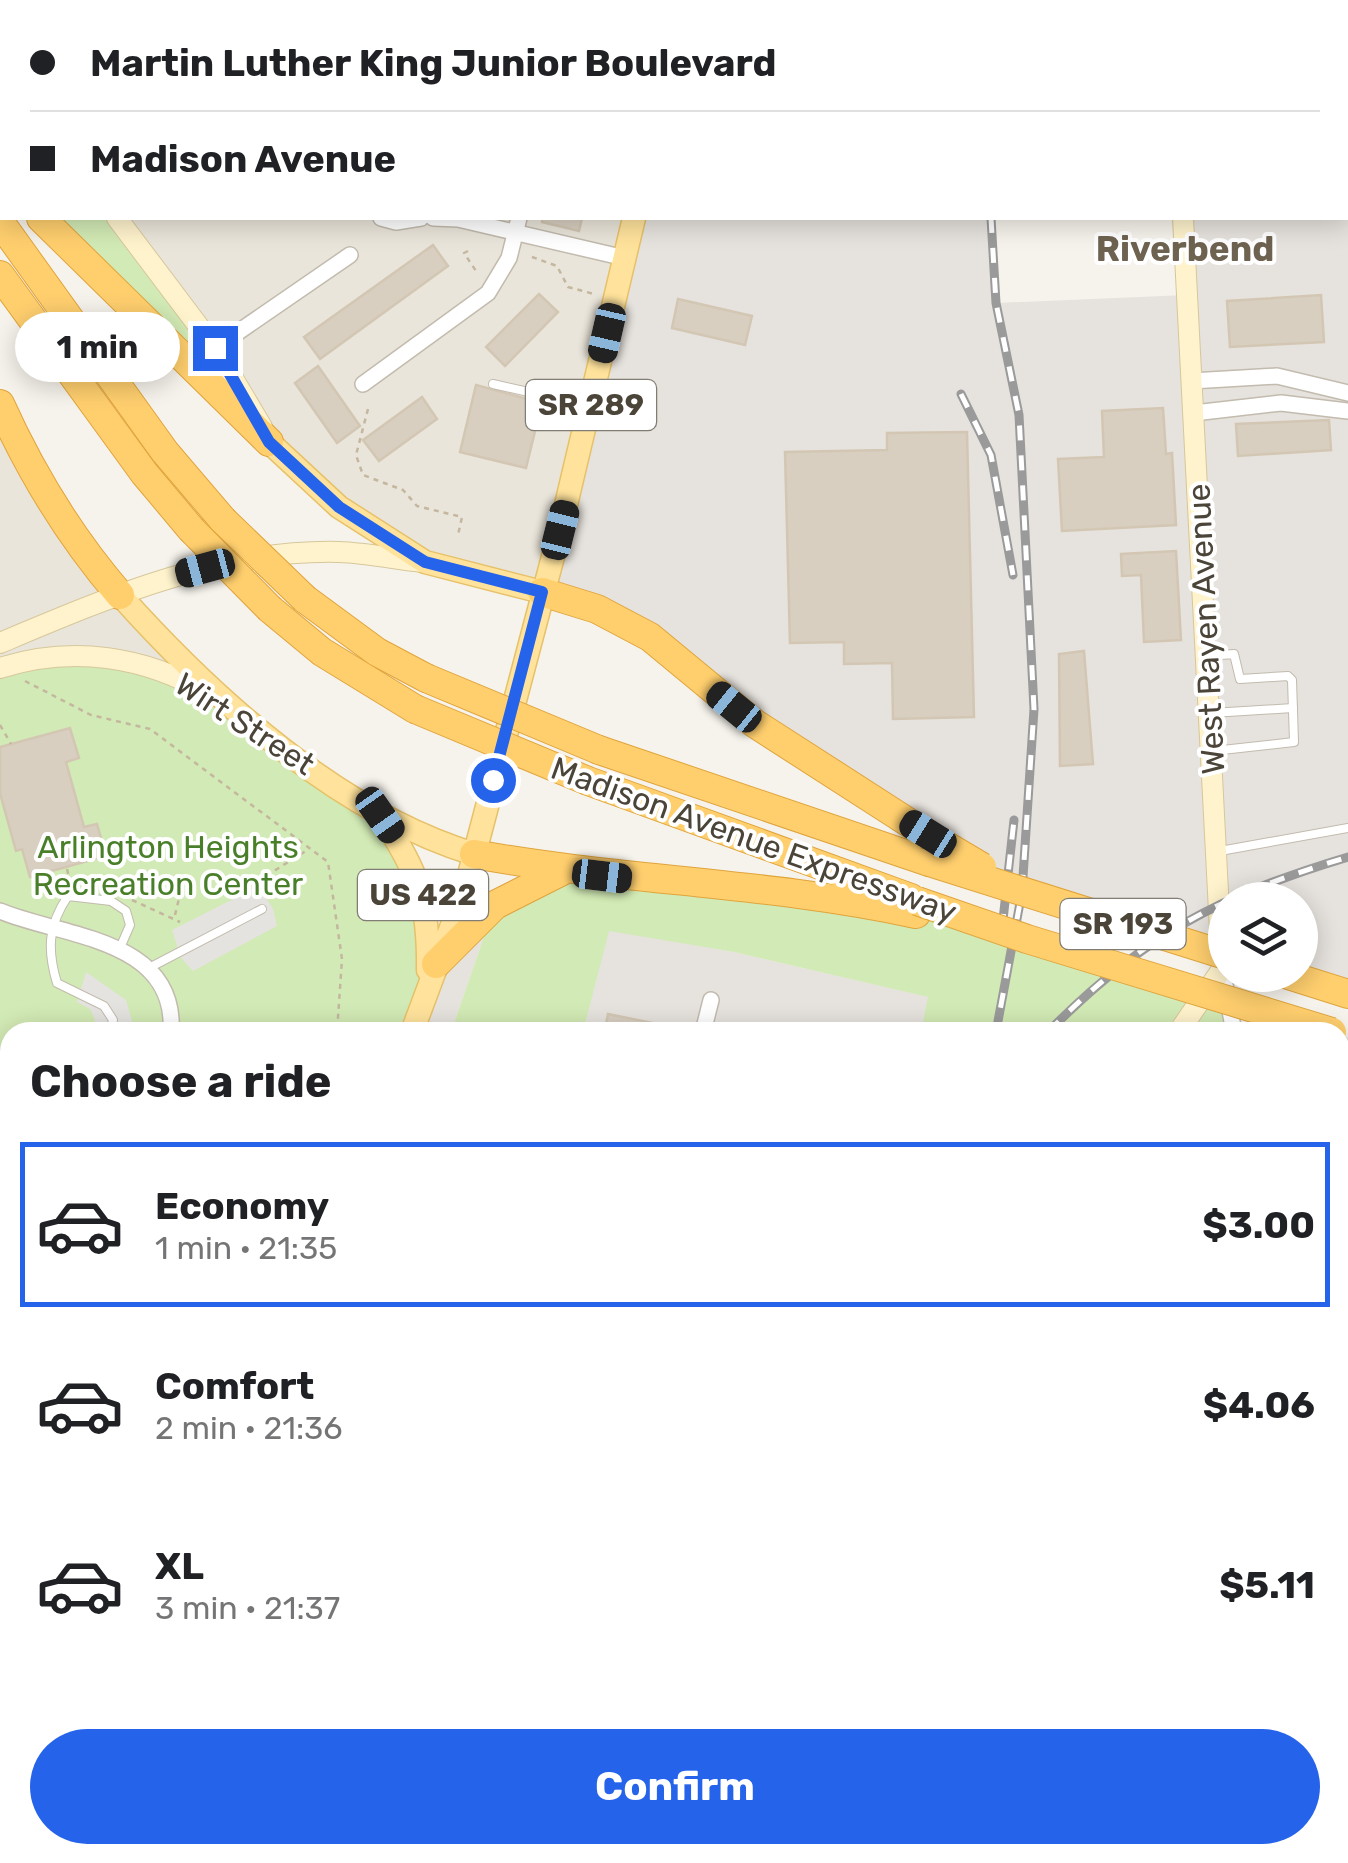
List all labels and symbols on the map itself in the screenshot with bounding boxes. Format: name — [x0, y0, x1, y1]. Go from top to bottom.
district label: Riverbend — [1096, 228, 1274, 270]
car — [586, 300, 628, 366]
callout: 1 min — [15, 313, 180, 383]
route end — [193, 326, 238, 371]
road number: SR 289 — [526, 380, 656, 430]
street label: West Rayen Avenue — [1179, 483, 1233, 775]
car — [538, 497, 582, 563]
car — [172, 546, 238, 590]
street label: Wirt Street — [168, 665, 322, 783]
car — [701, 676, 767, 738]
street label: Madison Avenue Expressway — [546, 749, 962, 931]
route start — [471, 758, 516, 803]
car — [351, 782, 409, 848]
car — [895, 805, 961, 863]
park label: Arlington Heights Recreation Center — [33, 828, 303, 903]
car — [570, 857, 634, 895]
road number: US 422 — [358, 870, 488, 920]
road number: SR 193 — [1060, 899, 1186, 949]

